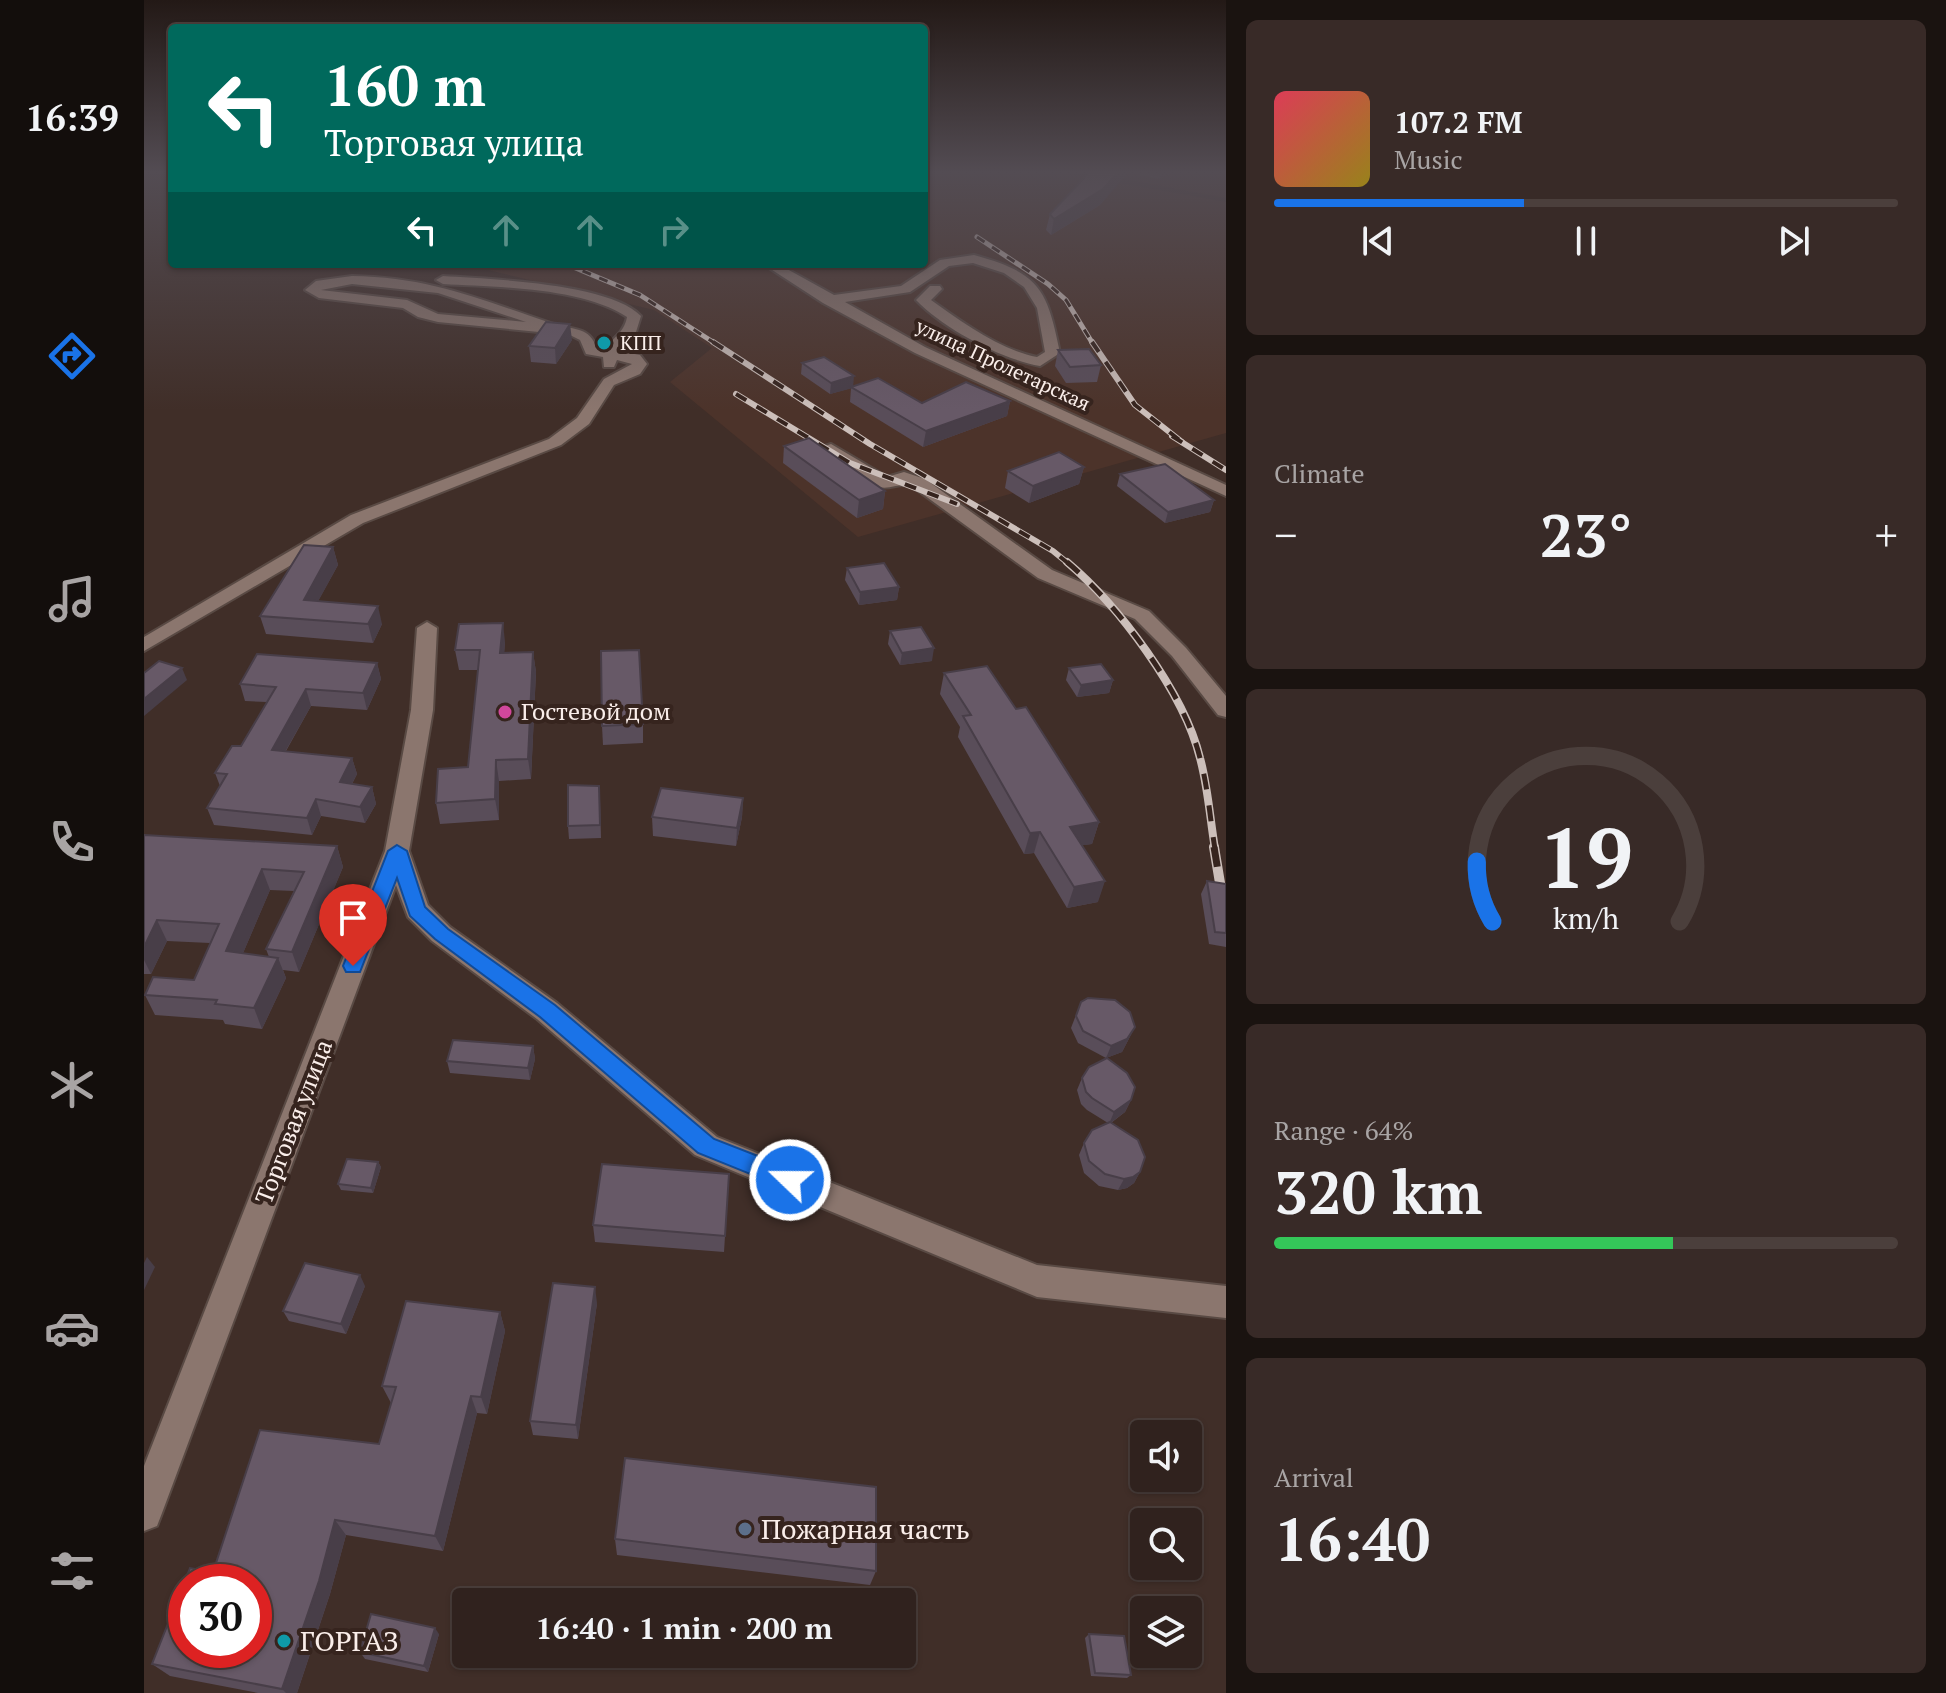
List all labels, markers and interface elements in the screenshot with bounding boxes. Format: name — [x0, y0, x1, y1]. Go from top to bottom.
text: 160 m — [324, 48, 486, 122]
icon: left — [192, 56, 296, 160]
text: 16:39 — [25, 94, 119, 141]
text: 107.2 FM — [1394, 102, 1522, 142]
text: Торговая улица — [324, 119, 584, 166]
text: Music — [1394, 142, 1463, 176]
icon: left — [400, 208, 444, 252]
icon: ahead — [484, 208, 528, 252]
icon: ahead — [568, 208, 612, 252]
icon: right — [652, 208, 696, 252]
icon: previous — [1356, 219, 1400, 263]
icon: pause — [1564, 219, 1608, 263]
icon: next — [1772, 219, 1816, 263]
street label: улица Пролетарская — [911, 312, 1095, 417]
icon: directions — [44, 328, 100, 384]
place label: КПП — [620, 329, 662, 356]
marker: КПП — [595, 334, 613, 352]
text: Climate — [1274, 456, 1365, 490]
text: 23° — [1540, 495, 1632, 574]
text: − — [1274, 505, 1297, 564]
text: + — [1875, 505, 1898, 564]
icon: music — [44, 571, 100, 627]
place label: Гостевой дом — [521, 695, 671, 727]
marker: Гостевой дом — [496, 703, 514, 721]
text: 19 — [1539, 802, 1633, 912]
icon: phone — [44, 814, 100, 870]
pin — [319, 884, 387, 966]
icon: arrive — [331, 896, 375, 940]
text: km/h — [1553, 900, 1619, 938]
street label: Торговая улица — [247, 1035, 339, 1208]
icon: climate — [44, 1057, 100, 1113]
text: Range · 64% — [1274, 1113, 1413, 1147]
position arrow — [748, 1138, 832, 1222]
text: 320 km — [1274, 1152, 1482, 1231]
icon: car — [44, 1300, 100, 1356]
map controls — [1130, 1420, 1202, 1668]
button: sound — [1130, 1420, 1202, 1492]
text: Arrival — [1274, 1460, 1354, 1494]
text: 16:40 — [1274, 1499, 1430, 1578]
button: search — [1130, 1508, 1202, 1580]
place label: Пожарная часть — [761, 1510, 970, 1547]
marker: Пожарная часть — [736, 1520, 754, 1538]
icon: filters — [44, 1543, 100, 1599]
speed limit sign: 30 — [168, 1564, 272, 1668]
button: layers — [1130, 1596, 1202, 1668]
text: 16:40 · 1 min · 200 m — [536, 1608, 832, 1648]
place label: ГОРГАЗ — [300, 1622, 398, 1659]
marker: ГОРГАЗ — [275, 1632, 293, 1650]

